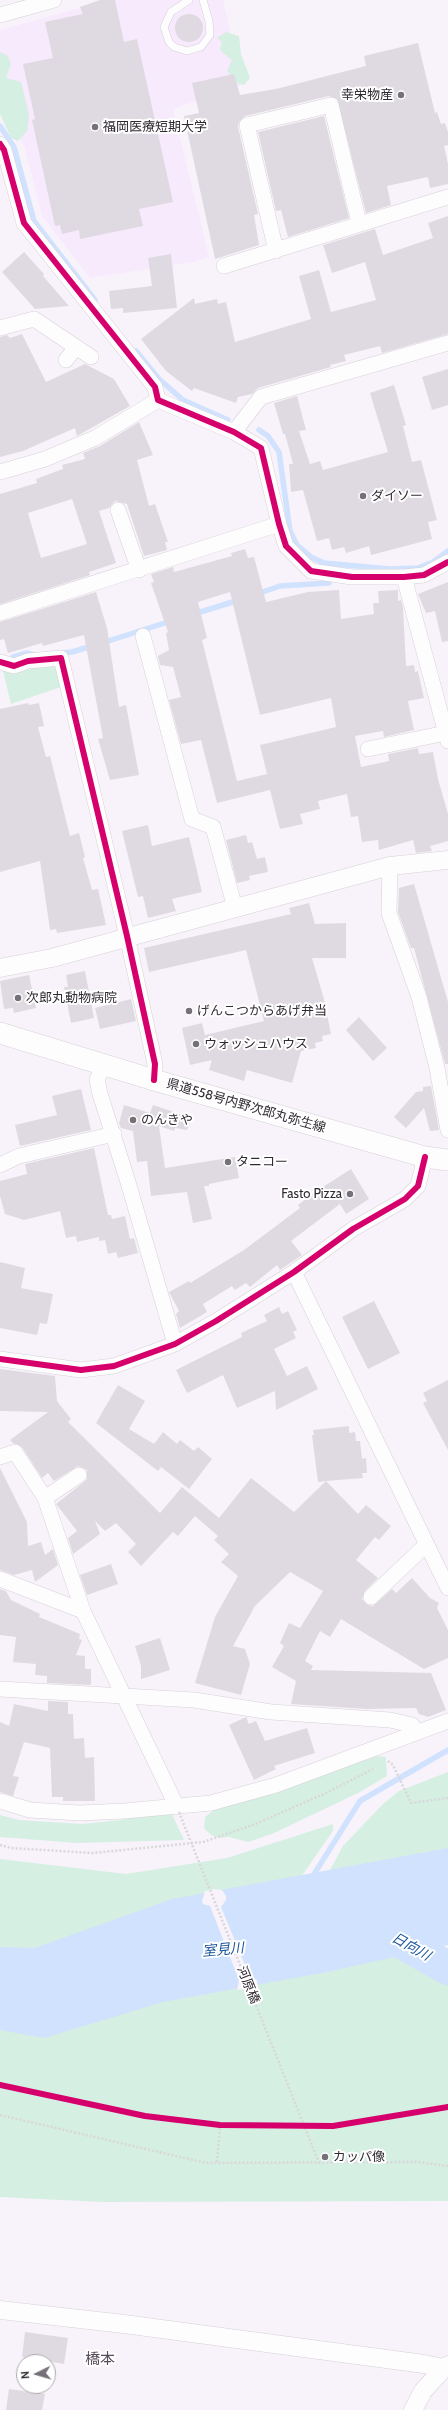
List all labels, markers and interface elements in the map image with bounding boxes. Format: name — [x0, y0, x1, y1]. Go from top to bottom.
place label: 幸栄物産 — [341, 87, 393, 103]
marker: 幸栄物産 — [396, 90, 406, 100]
place label: 福岡医療短期大学 — [103, 119, 207, 135]
marker: 福岡医療短期大学 — [90, 122, 100, 132]
place label: ダイソー — [371, 488, 423, 504]
marker: ダイソー — [358, 491, 368, 501]
place label: 次郎丸動物病院 — [26, 990, 117, 1006]
marker: 次郎丸動物病院 — [13, 993, 23, 1003]
place label: げんこつからあげ弁当 — [197, 1003, 327, 1019]
marker: げんこつからあげ弁当 — [184, 1006, 194, 1016]
place label: ウォッシュハウス — [204, 1036, 308, 1052]
marker: ウォッシュハウス — [191, 1039, 201, 1049]
street label: 県道558号内野次郎丸弥生線 — [165, 1076, 327, 1136]
place label: のんきや — [141, 1112, 193, 1128]
marker: のんきや — [128, 1115, 138, 1125]
place label: タニコー — [236, 1154, 288, 1170]
marker: タニコー — [223, 1157, 233, 1167]
place label: Fasto Pizza — [281, 1186, 342, 1202]
marker: Fasto Pizza — [345, 1189, 355, 1199]
water label: 日向川 — [389, 1929, 433, 1965]
water label: 室見川 — [201, 1940, 245, 1960]
street label: 河原橋 — [233, 1964, 263, 2006]
place label: カッパ像 — [333, 2149, 385, 2165]
marker: カッパ像 — [320, 2152, 330, 2162]
district label: 橋本 — [85, 2351, 115, 2369]
north arrow — [16, 2354, 56, 2394]
text: N — [18, 2370, 32, 2379]

